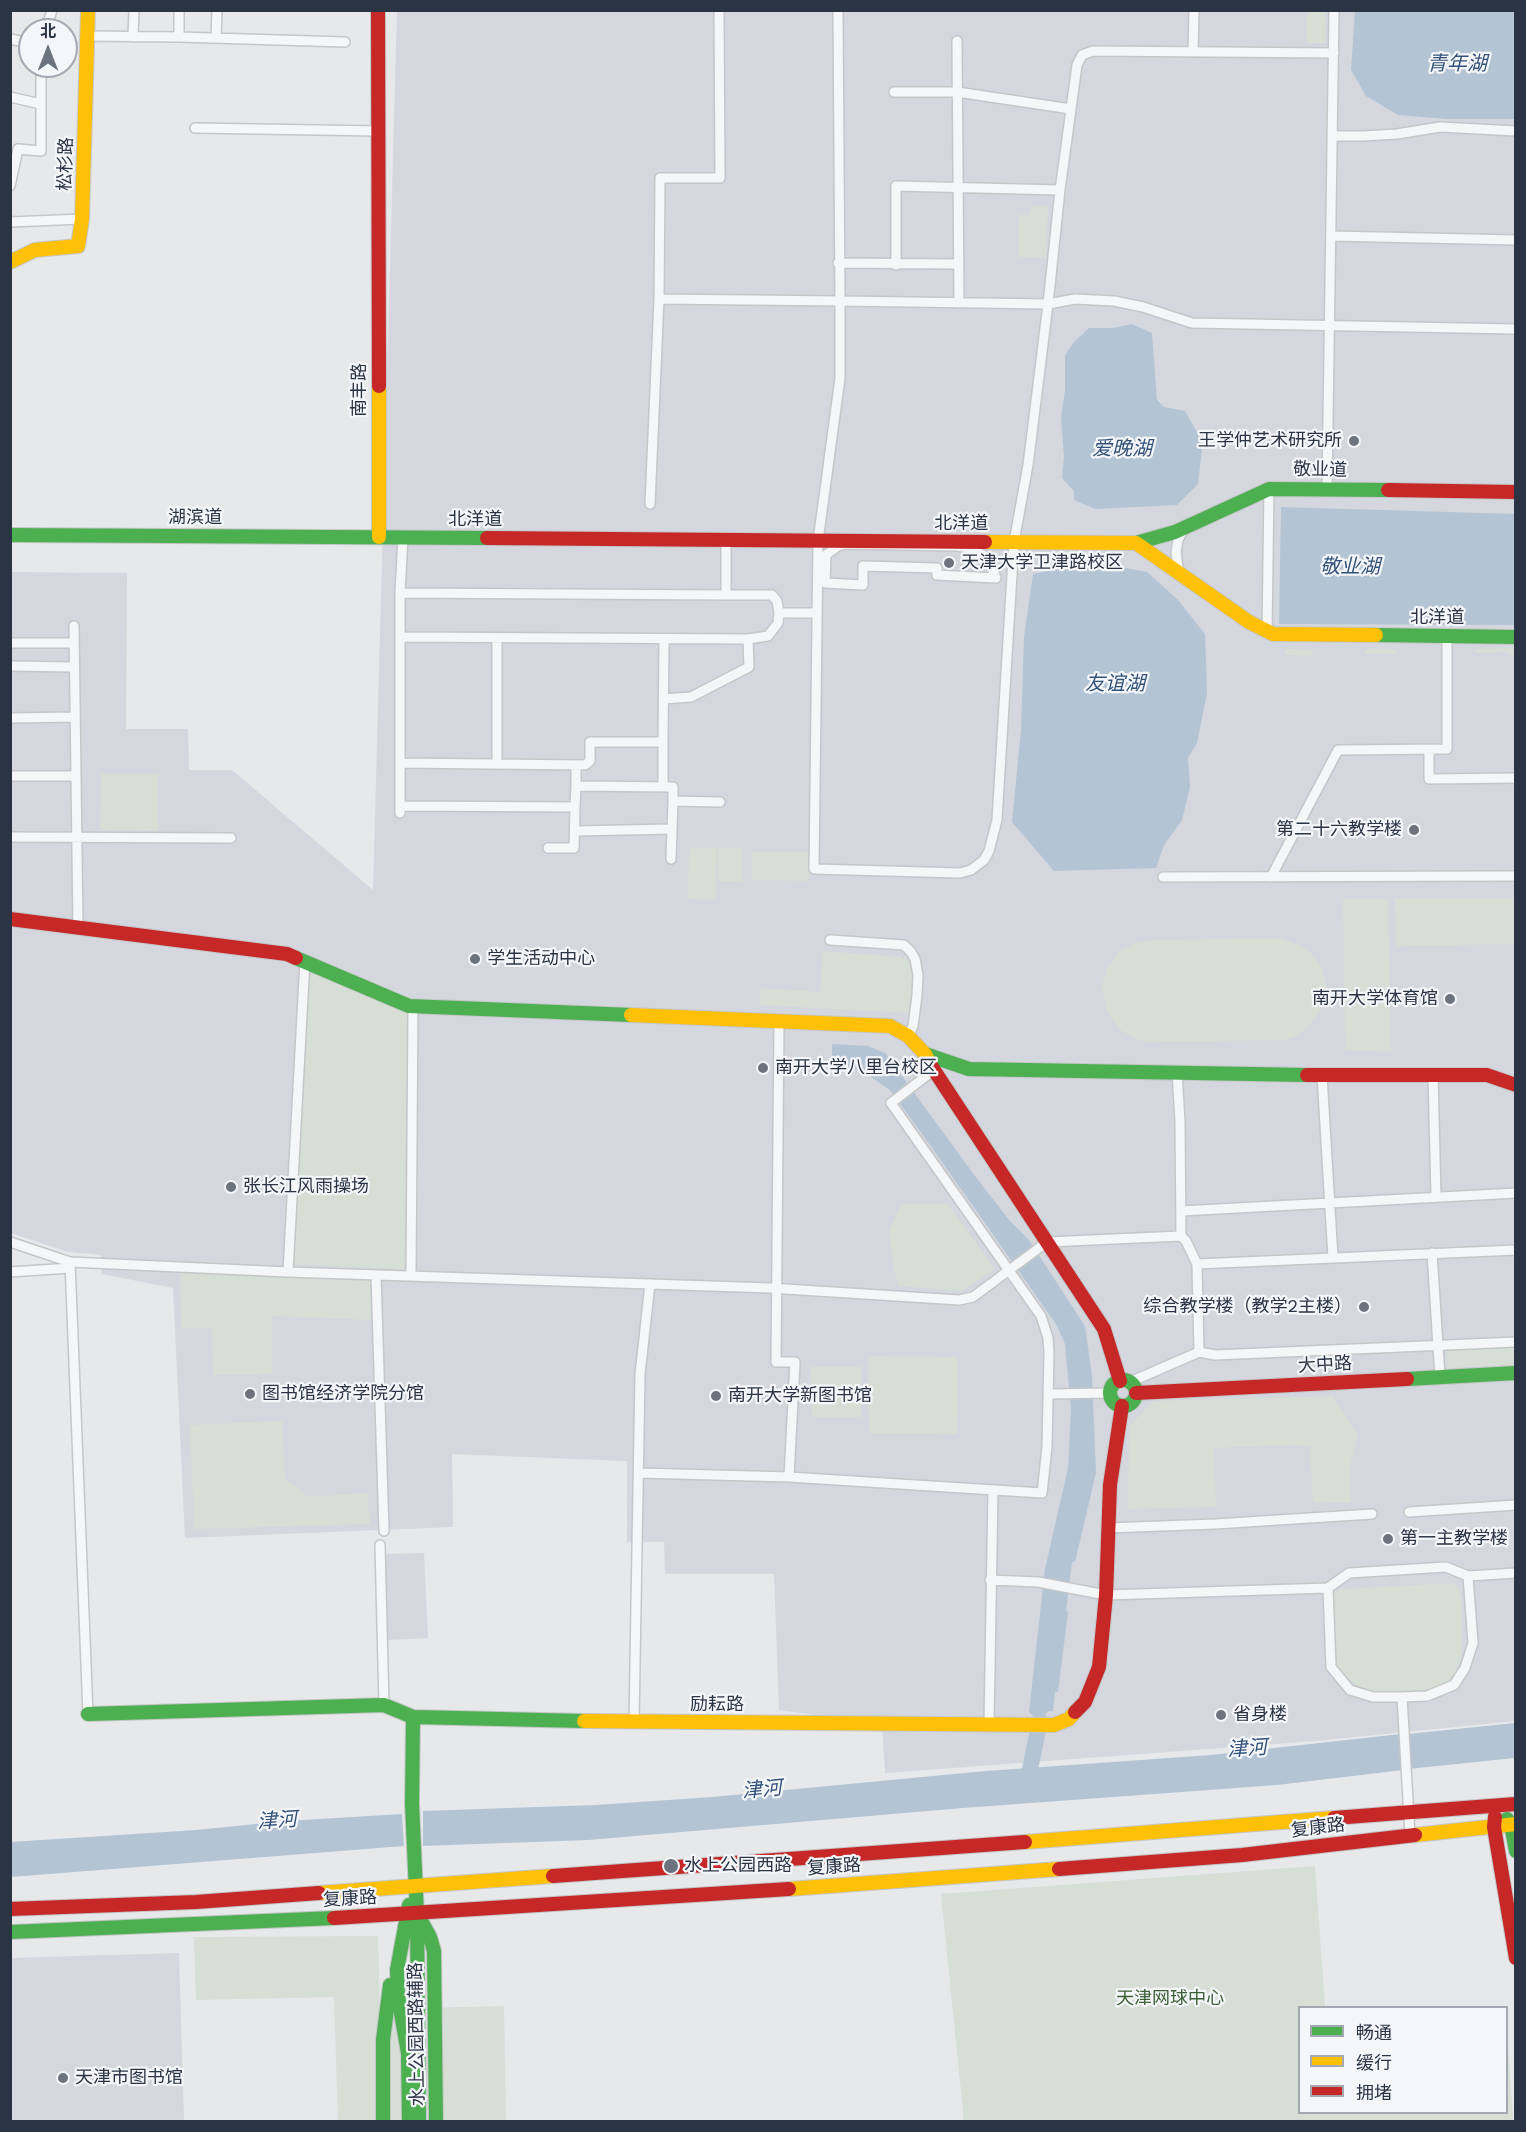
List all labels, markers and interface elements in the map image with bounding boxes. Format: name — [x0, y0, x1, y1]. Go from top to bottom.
north arrow — [18, 18, 78, 78]
text: 北 — [40, 22, 56, 41]
water label: 青年湖 — [1427, 52, 1487, 76]
street label: 松杉路 — [54, 137, 78, 191]
street label: 南丰路 — [349, 363, 371, 417]
place label: 王学仲艺术研究所 — [1198, 430, 1342, 452]
marker: 王学仲艺术研究所 — [1347, 434, 1361, 448]
water label: 爱晚湖 — [1092, 437, 1152, 461]
street label: 敬业道 — [1293, 459, 1347, 481]
street label: 湖滨道 — [168, 507, 222, 529]
street label: 北洋道 — [448, 509, 502, 531]
street label: 北洋道 — [934, 513, 988, 535]
place label: 天津大学卫津路校区 — [961, 552, 1123, 574]
water label: 敬业湖 — [1320, 555, 1380, 579]
marker: 天津大学卫津路校区 — [942, 556, 956, 570]
street label: 北洋道 — [1410, 607, 1464, 629]
water label: 友谊湖 — [1085, 672, 1145, 696]
place label: 第二十六教学楼 — [1276, 819, 1402, 841]
marker: 第二十六教学楼 — [1407, 823, 1421, 837]
place label: 学生活动中心 — [487, 948, 595, 970]
marker: 学生活动中心 — [468, 952, 482, 966]
place label: 南开大学体育馆 — [1312, 988, 1438, 1010]
marker: 南开大学体育馆 — [1443, 992, 1457, 1006]
place label: 南开大学八里台校区 — [775, 1057, 937, 1079]
marker: 南开大学八里台校区 — [756, 1061, 770, 1075]
place label: 张长江风雨操场 — [243, 1176, 369, 1198]
marker: 张长江风雨操场 — [224, 1180, 238, 1194]
place label: 综合教学楼（教学2主楼） — [1144, 1296, 1352, 1318]
marker: 综合教学楼（教学2主楼） — [1357, 1300, 1371, 1314]
street label: 大中路 — [1297, 1353, 1353, 1377]
place label: 图书馆经济学院分馆 — [262, 1383, 424, 1405]
place label: 南开大学新图书馆 — [728, 1385, 872, 1407]
marker: 图书馆经济学院分馆 — [243, 1387, 257, 1401]
marker: 南开大学新图书馆 — [709, 1389, 723, 1403]
place label: 第一主教学楼 — [1400, 1528, 1508, 1550]
marker: 第一主教学楼 — [1381, 1532, 1395, 1546]
street label: 励耘路 — [690, 1694, 744, 1716]
place label: 省身楼 — [1233, 1704, 1287, 1726]
marker: 省身楼 — [1214, 1708, 1228, 1722]
water label: 津河 — [1226, 1736, 1268, 1762]
water label: 津河 — [741, 1776, 783, 1804]
water label: 津河 — [256, 1808, 298, 1834]
street label: 复康路 — [1290, 1814, 1346, 1842]
street label: 复康路 — [806, 1854, 862, 1880]
place label: 水上公园西路 — [684, 1855, 792, 1877]
marker: 水上公园西路 — [662, 1857, 680, 1875]
street label: 复康路 — [322, 1887, 378, 1911]
street label: 水上公园西路辅路 — [405, 1962, 429, 2106]
park label: 天津网球中心 — [1116, 1988, 1224, 2010]
legend — [1298, 2006, 1508, 2114]
text: 畅通 — [1356, 2022, 1392, 2043]
text: 缓行 — [1356, 2052, 1392, 2073]
place label: 天津市图书馆 — [75, 2067, 183, 2089]
marker: 天津市图书馆 — [56, 2071, 70, 2085]
text: 拥堵 — [1356, 2082, 1392, 2103]

